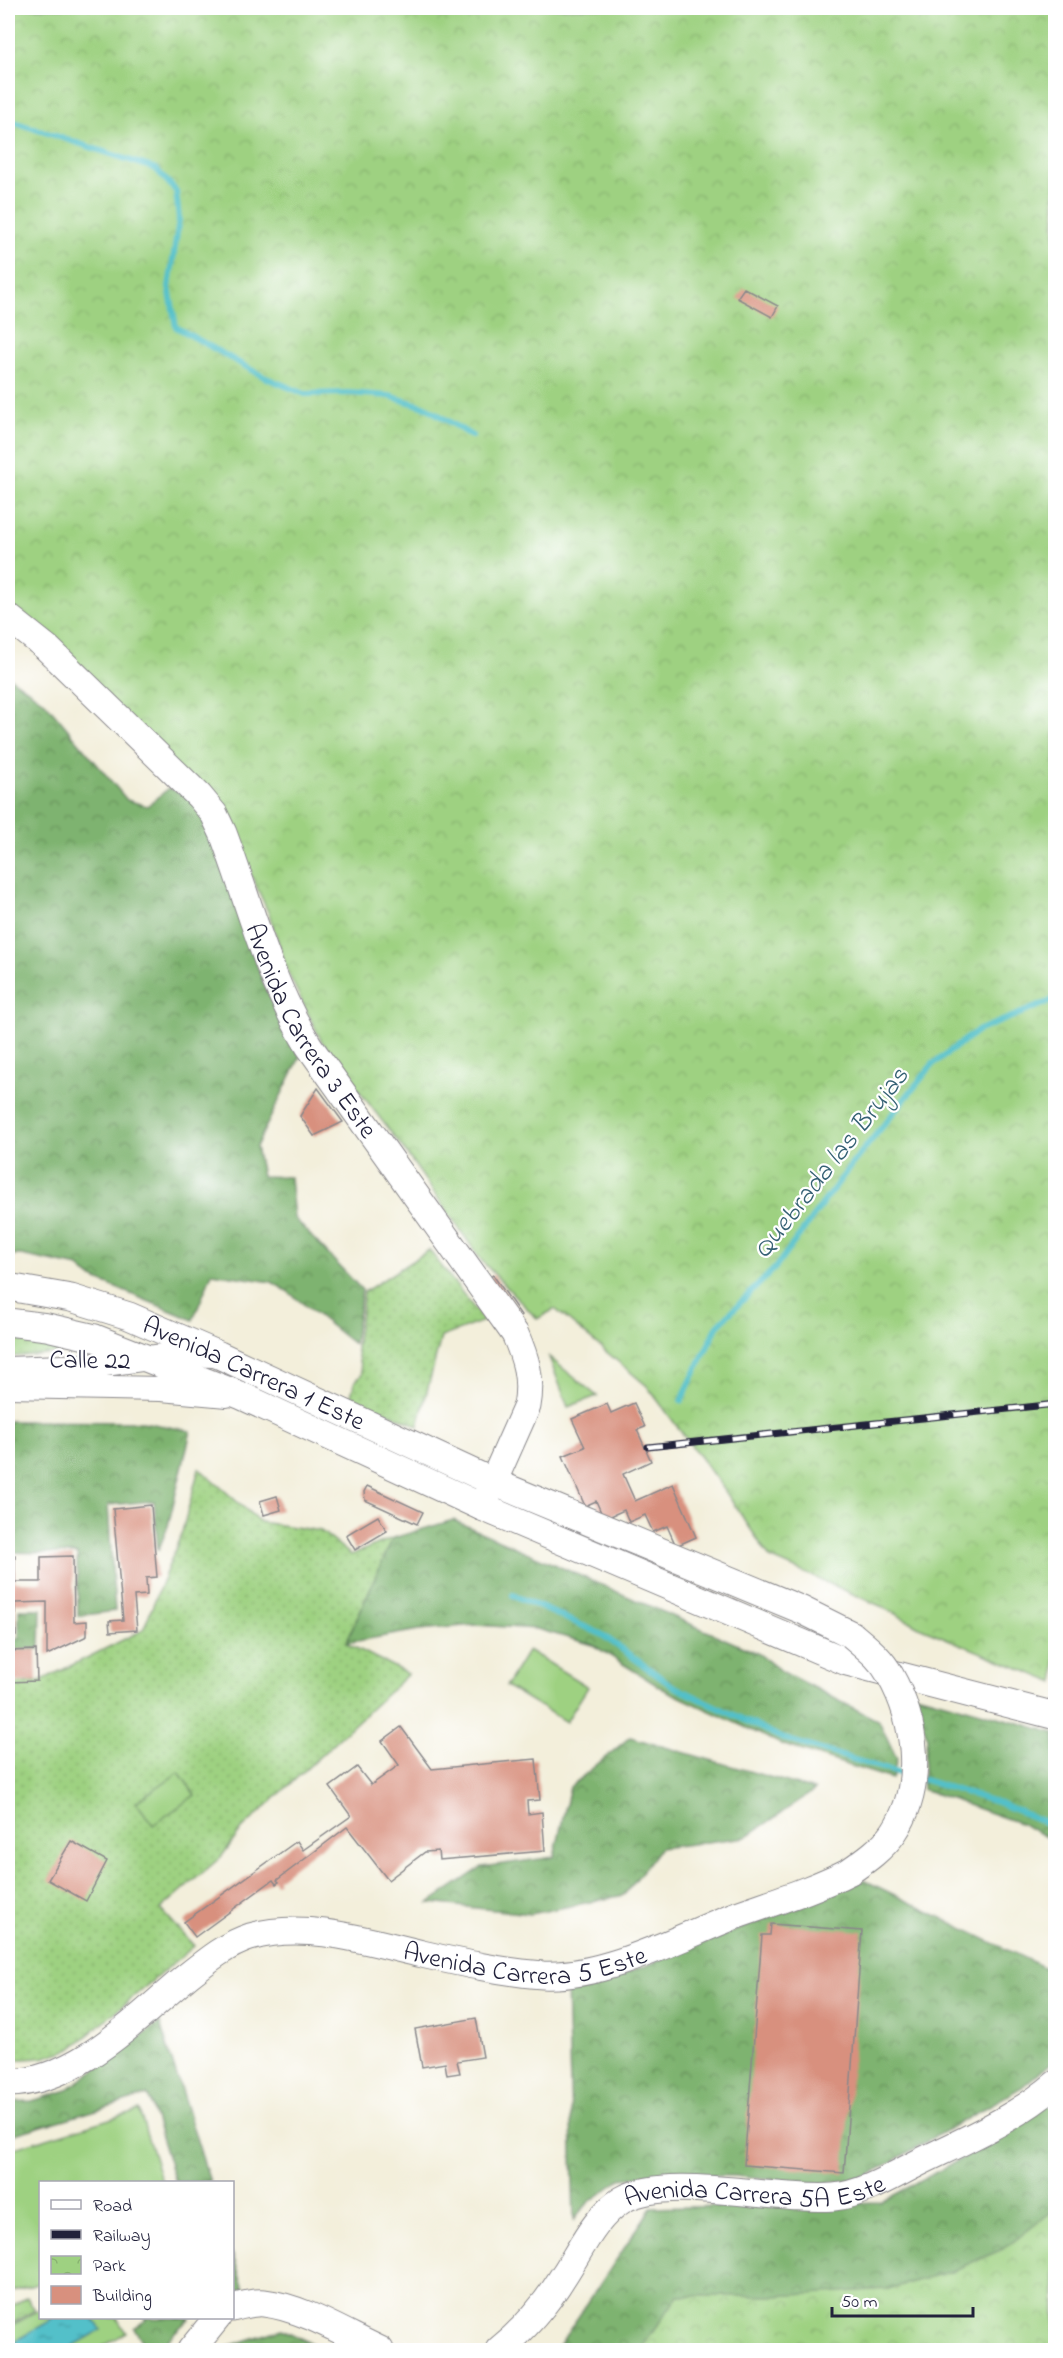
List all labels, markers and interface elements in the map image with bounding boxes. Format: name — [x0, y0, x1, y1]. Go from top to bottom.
street label: Avenida Carrera 3 Este — [234, 919, 385, 1147]
water label: Quebrada las Brujas — [745, 1059, 919, 1268]
street label: Avenida Carrera 1 Este — [136, 1308, 371, 1442]
street label: Calle 22 — [49, 1342, 131, 1382]
street label: Avenida Carrera 5 Este — [401, 1931, 647, 1963]
text: Avenida Carrera 5 Este — [399, 1934, 653, 1997]
street label: Avenida Carrera 5A Este — [619, 2166, 893, 2220]
legend — [39, 2181, 234, 2319]
text: Road — [93, 2194, 132, 2220]
text: Railway — [93, 2224, 150, 2250]
text: Park — [93, 2254, 126, 2280]
scale bar — [832, 2280, 973, 2318]
text: Building — [92, 2284, 152, 2311]
text: 50 m — [841, 2290, 878, 2316]

